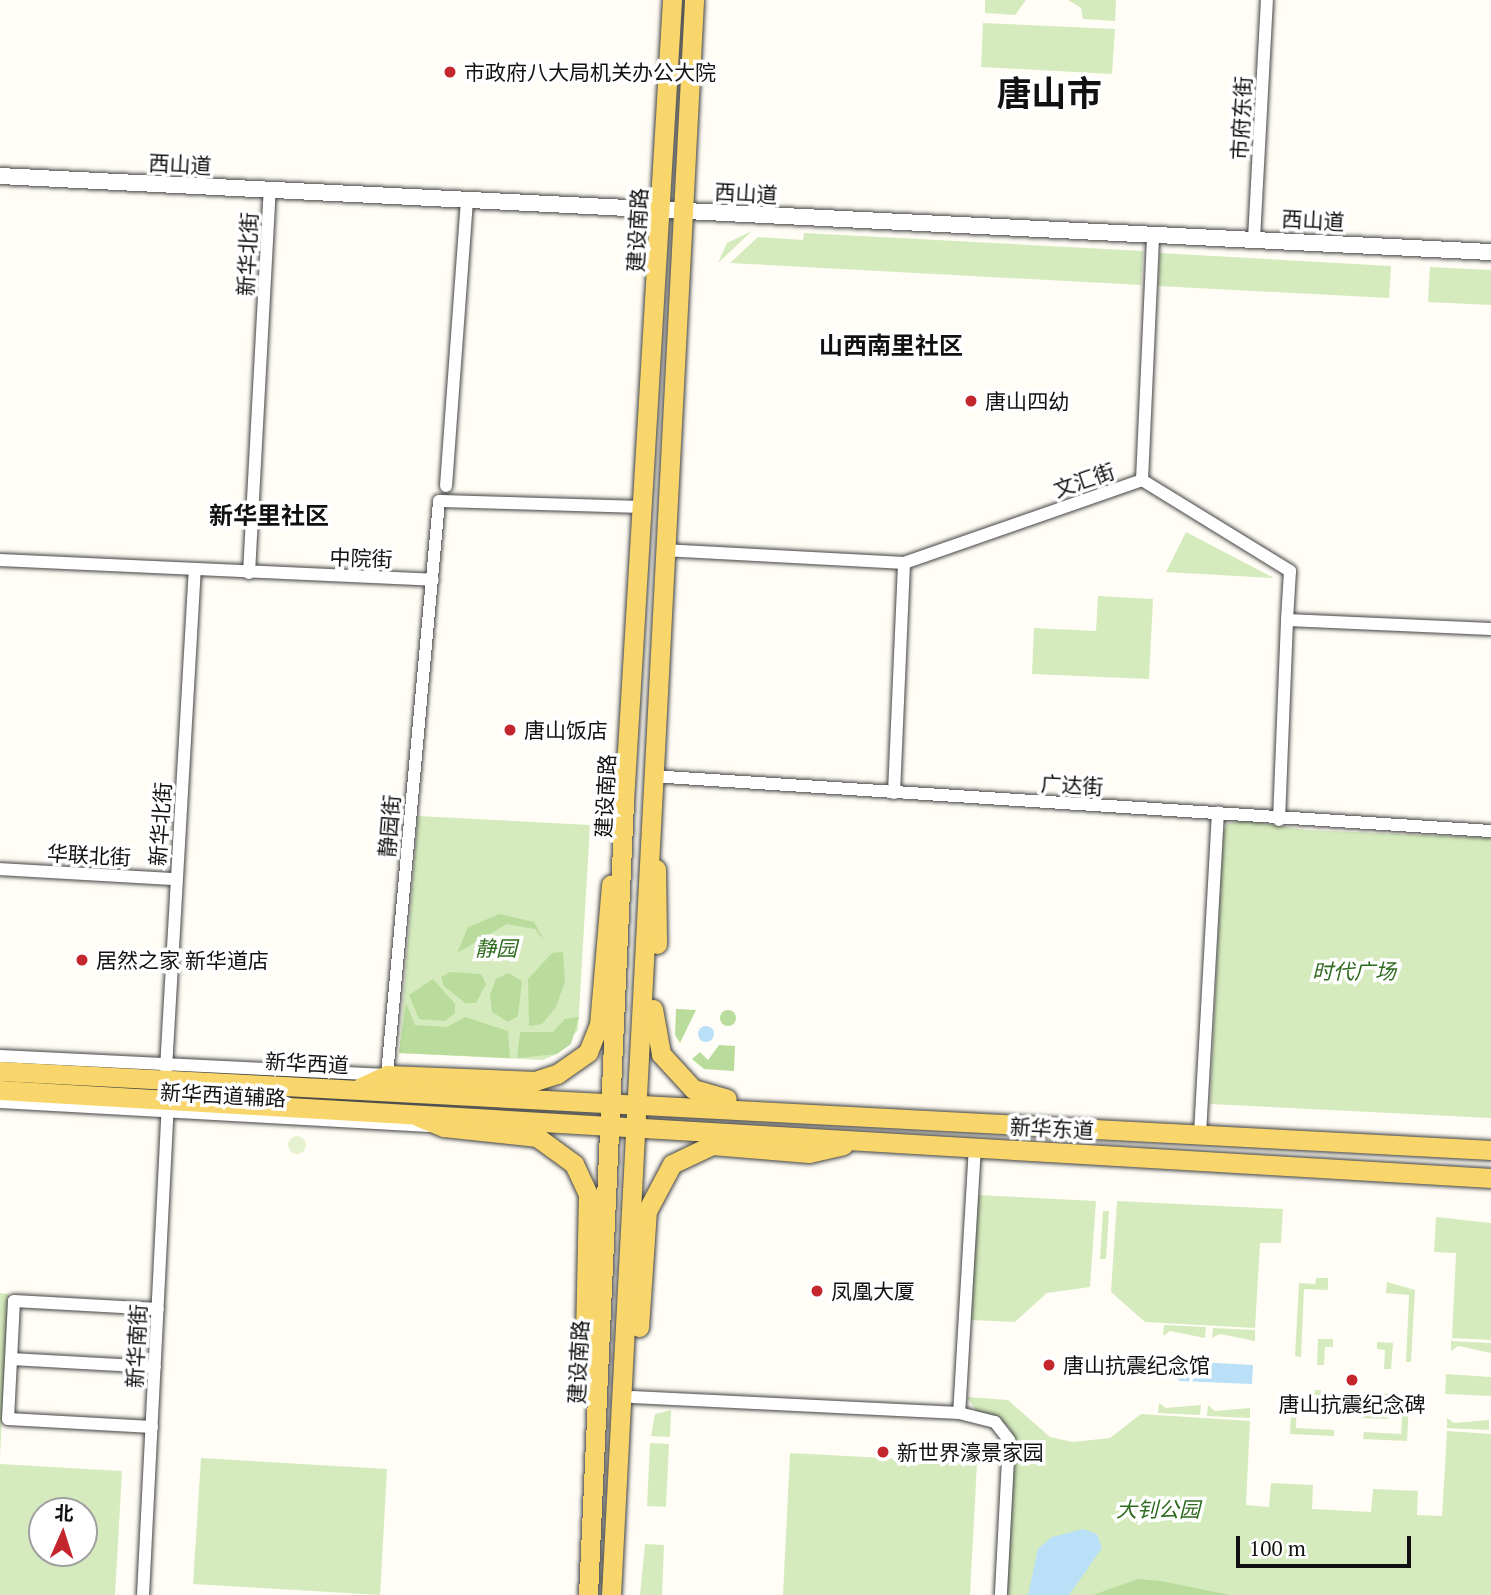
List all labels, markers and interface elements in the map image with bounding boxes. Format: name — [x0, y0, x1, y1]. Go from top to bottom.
place label: 市政府八大局机关办公大院 — [464, 59, 716, 85]
marker: 市政府八大局机关办公大院 — [442, 64, 458, 80]
district label: 唐山市 — [997, 72, 1101, 114]
street label: 市府东街 — [1226, 75, 1256, 161]
street label: 西山道 — [148, 150, 212, 178]
street label: 西山道 — [714, 179, 778, 207]
street label: 建设南路 — [622, 187, 652, 273]
street label: 西山道 — [1281, 206, 1345, 234]
street label: 新华北街 — [232, 211, 262, 297]
district label: 山西南里社区 — [819, 332, 963, 360]
place label: 唐山四幼 — [985, 388, 1069, 414]
marker: 唐山四幼 — [963, 393, 979, 409]
street label: 文汇街 — [1050, 458, 1118, 502]
district label: 新华里社区 — [209, 502, 329, 530]
street label: 中院街 — [329, 544, 393, 572]
place label: 唐山饭店 — [524, 717, 608, 743]
marker: 唐山饭店 — [502, 722, 518, 738]
street label: 建设南路 — [590, 753, 620, 839]
street label: 广达街 — [1040, 771, 1104, 799]
street label: 新华北街 — [145, 781, 175, 867]
street label: 静园街 — [374, 794, 404, 858]
street label: 华联北街 — [46, 840, 132, 870]
park label: 静园 — [475, 935, 517, 961]
place label: 居然之家 新华道店 — [96, 947, 269, 973]
marker: 居然之家 新华道店 — [74, 952, 90, 968]
park label: 时代广场 — [1312, 958, 1396, 984]
street label: 新华西道 — [264, 1048, 350, 1078]
street label: 新华西道辅路 — [159, 1079, 287, 1111]
street label: 新华东道 — [1009, 1113, 1095, 1143]
place label: 凤凰大厦 — [831, 1278, 915, 1304]
marker: 凤凰大厦 — [809, 1283, 825, 1299]
street label: 新华南街 — [121, 1303, 151, 1389]
street label: 建设南路 — [563, 1319, 593, 1405]
place label: 唐山抗震纪念馆 — [1063, 1352, 1210, 1378]
marker: 唐山抗震纪念馆 — [1041, 1357, 1057, 1373]
marker: 唐山抗震纪念碑 — [1344, 1372, 1360, 1388]
place label: 唐山抗震纪念碑 — [1279, 1391, 1425, 1417]
place label: 新世界濠景家园 — [897, 1439, 1044, 1465]
marker: 新世界濠景家园 — [875, 1444, 891, 1460]
park label: 大钊公园 — [1116, 1496, 1200, 1522]
north arrow — [28, 1497, 98, 1567]
text: 北 — [54, 1500, 74, 1526]
scale bar — [1239, 1522, 1414, 1566]
text: 100 m — [1249, 1534, 1306, 1562]

